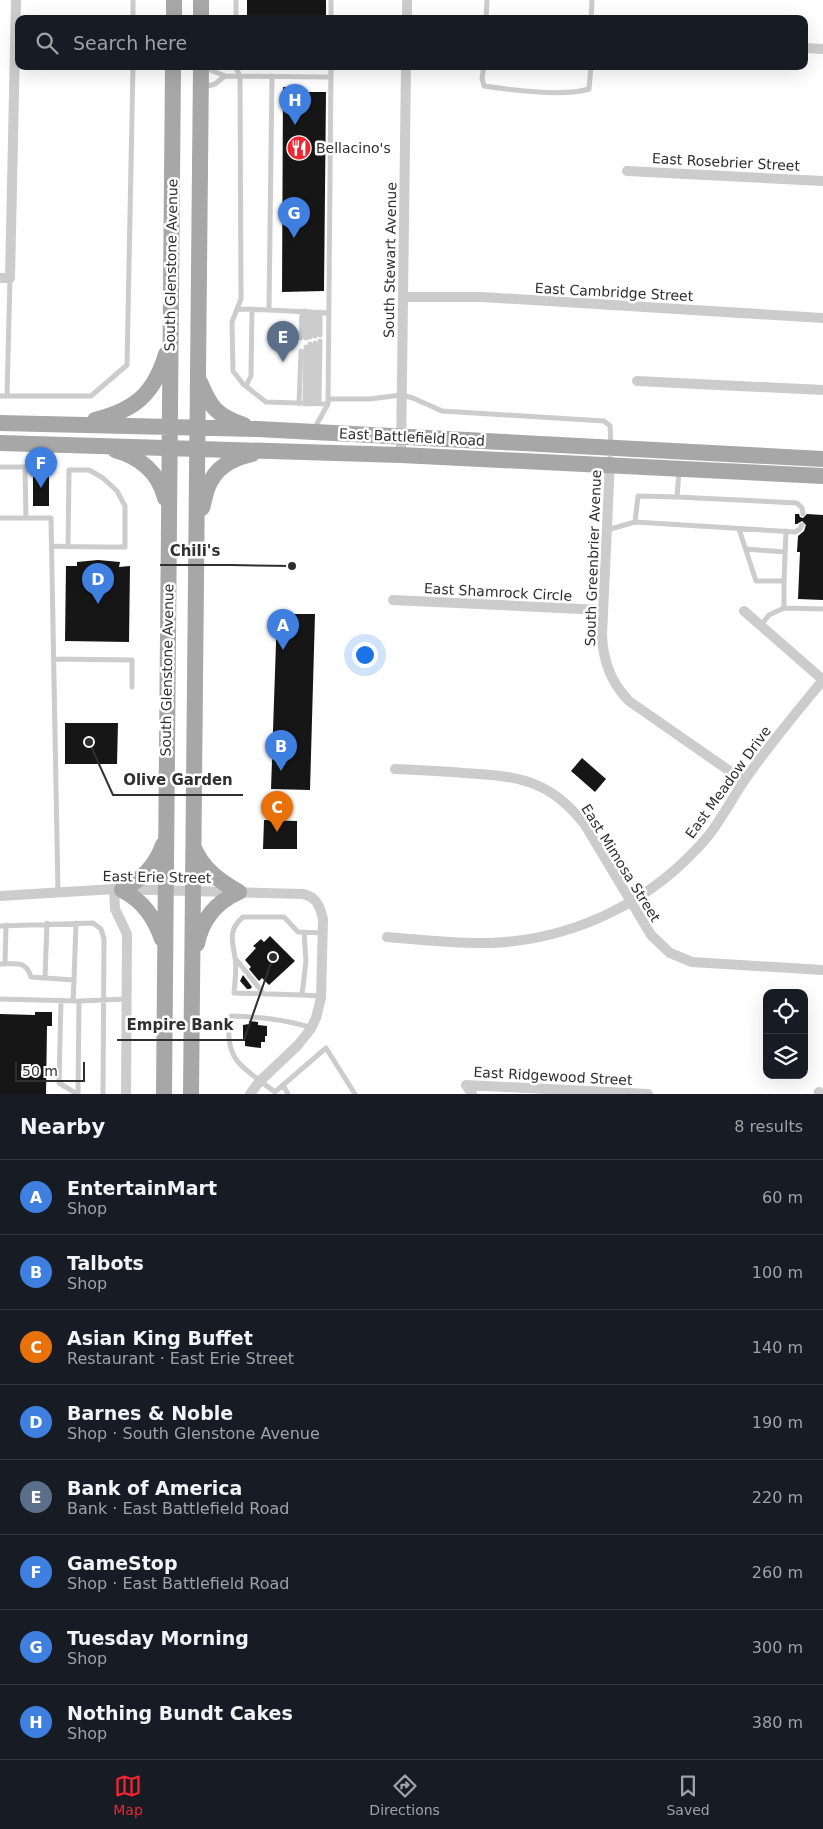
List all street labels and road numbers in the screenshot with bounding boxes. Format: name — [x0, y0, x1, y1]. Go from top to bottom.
street label: East Rosebrier Street — [652, 150, 801, 174]
street label: South Glenstone Avenue — [161, 179, 181, 351]
street label: South Stewart Avenue — [381, 182, 399, 338]
street label: East Cambridge Street — [534, 280, 694, 304]
street label: East Battlefield Road — [339, 425, 485, 449]
street label: South Greenbrier Avenue — [582, 469, 604, 647]
street label: East Shamrock Circle — [424, 580, 572, 604]
street label: South Glenstone Avenue — [157, 584, 177, 756]
street label: East Meadow Drive — [682, 723, 774, 841]
street label: East Mimosa Street — [578, 801, 664, 925]
street label: East Erie Street — [102, 868, 212, 886]
street label: East Ridgewood Street — [473, 1064, 633, 1088]

